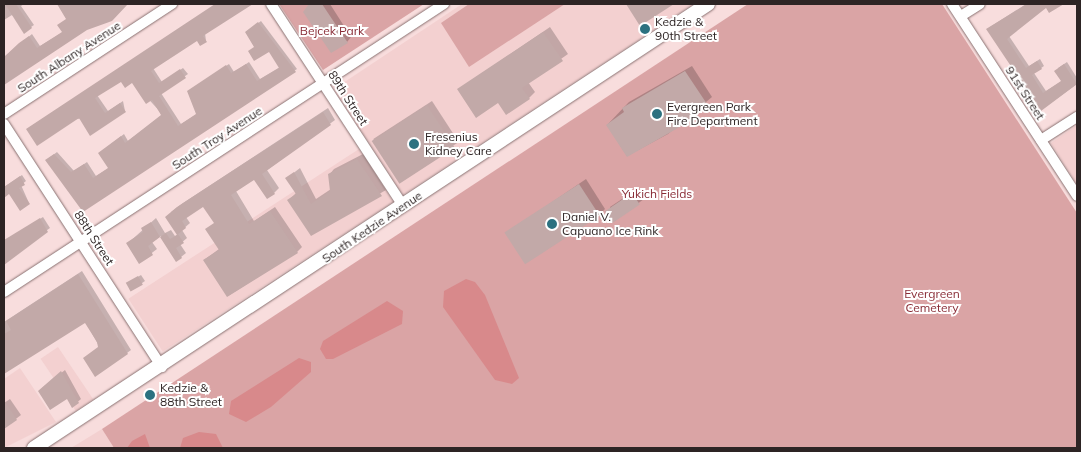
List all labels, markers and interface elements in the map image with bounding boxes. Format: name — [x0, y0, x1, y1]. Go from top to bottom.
place label: Kedzie & 90th Street — [655, 15, 717, 43]
street label: South Albany Avenue — [15, 18, 123, 96]
marker: Kedzie & 90th Street — [639, 23, 651, 35]
park label: Bejcek Park — [300, 24, 364, 38]
street label: 91st Street — [1002, 64, 1048, 122]
street label: 89th Street — [325, 68, 371, 128]
place label: Evergreen Park Fire Department — [667, 100, 758, 128]
street label: South Troy Avenue — [169, 104, 265, 172]
marker: Evergreen Park Fire Department — [651, 108, 663, 120]
place label: Fresenius Kidney Care — [425, 130, 492, 158]
marker: Fresenius Kidney Care — [407, 137, 421, 151]
park label: Yukich Fields — [622, 187, 692, 201]
street label: South Kedzie Avenue — [319, 188, 425, 266]
street label: 88th Street — [71, 208, 117, 268]
place label: Daniel V. Capuano Ice Rink — [562, 210, 659, 238]
marker: Daniel V. Capuano Ice Rink — [546, 218, 558, 230]
park label: Evergreen Cemetery — [904, 287, 960, 315]
place label: Kedzie & 88th Street — [160, 381, 222, 409]
marker: Kedzie & 88th Street — [144, 389, 156, 401]

